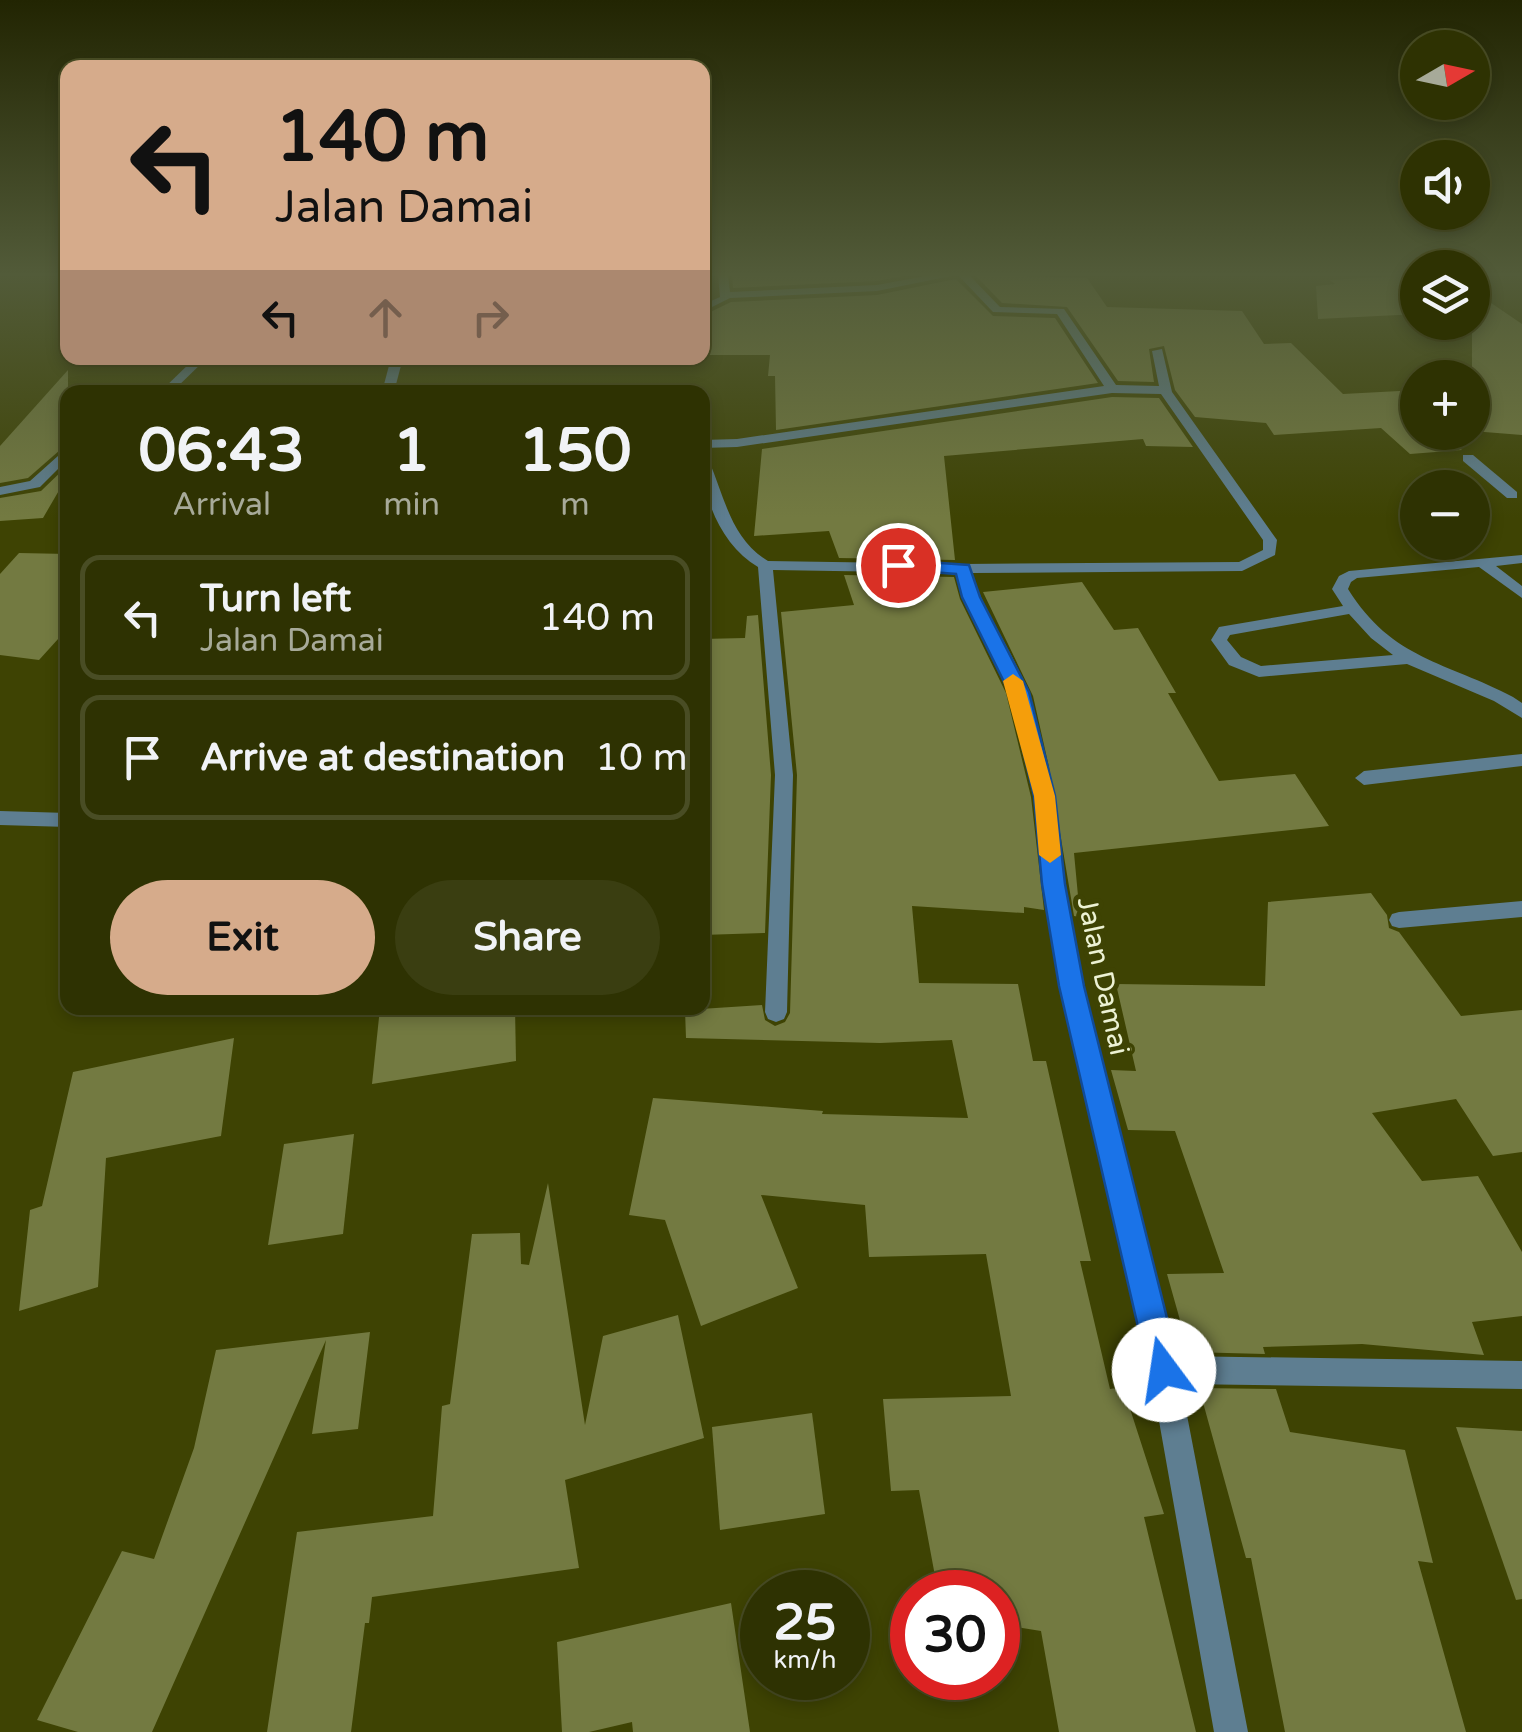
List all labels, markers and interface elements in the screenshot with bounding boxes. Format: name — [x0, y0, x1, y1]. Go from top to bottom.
north arrow — [1400, 30, 1490, 120]
map controls — [1400, 30, 1490, 560]
text: 140 m — [275, 96, 489, 180]
icon: left — [110, 100, 240, 230]
button: sound — [1400, 140, 1490, 230]
text: Jalan Damai — [275, 181, 533, 235]
button: layers — [1400, 250, 1490, 340]
icon: left — [253, 290, 308, 345]
icon: ahead — [358, 290, 413, 345]
icon: right — [463, 290, 518, 345]
button: + — [1400, 360, 1490, 450]
text: 06:43 — [138, 415, 305, 487]
text: 1 — [393, 415, 430, 487]
text: 150 — [518, 415, 632, 487]
button: − — [1400, 470, 1490, 560]
text: Arrival — [172, 486, 271, 524]
text: min — [383, 486, 440, 524]
text: m — [560, 486, 590, 524]
pin — [856, 523, 941, 608]
icon: arrive — [871, 538, 926, 593]
text: Turn left — [200, 576, 351, 622]
icon: left — [115, 590, 170, 645]
text: 140 m — [539, 595, 655, 641]
text: Jalan Damai — [200, 622, 384, 660]
icon: arrive — [115, 730, 170, 785]
text: Arrive at destination — [200, 735, 565, 781]
text: 10 m — [595, 735, 688, 781]
button: Exit — [110, 880, 375, 995]
button: Share — [395, 880, 660, 995]
street label: Jalan Damai — [1070, 894, 1136, 1058]
position arrow — [1112, 1318, 1216, 1422]
speed limit sign: 30 — [890, 1570, 1020, 1700]
text: 25 — [774, 1593, 836, 1653]
text: km/h — [774, 1645, 836, 1675]

